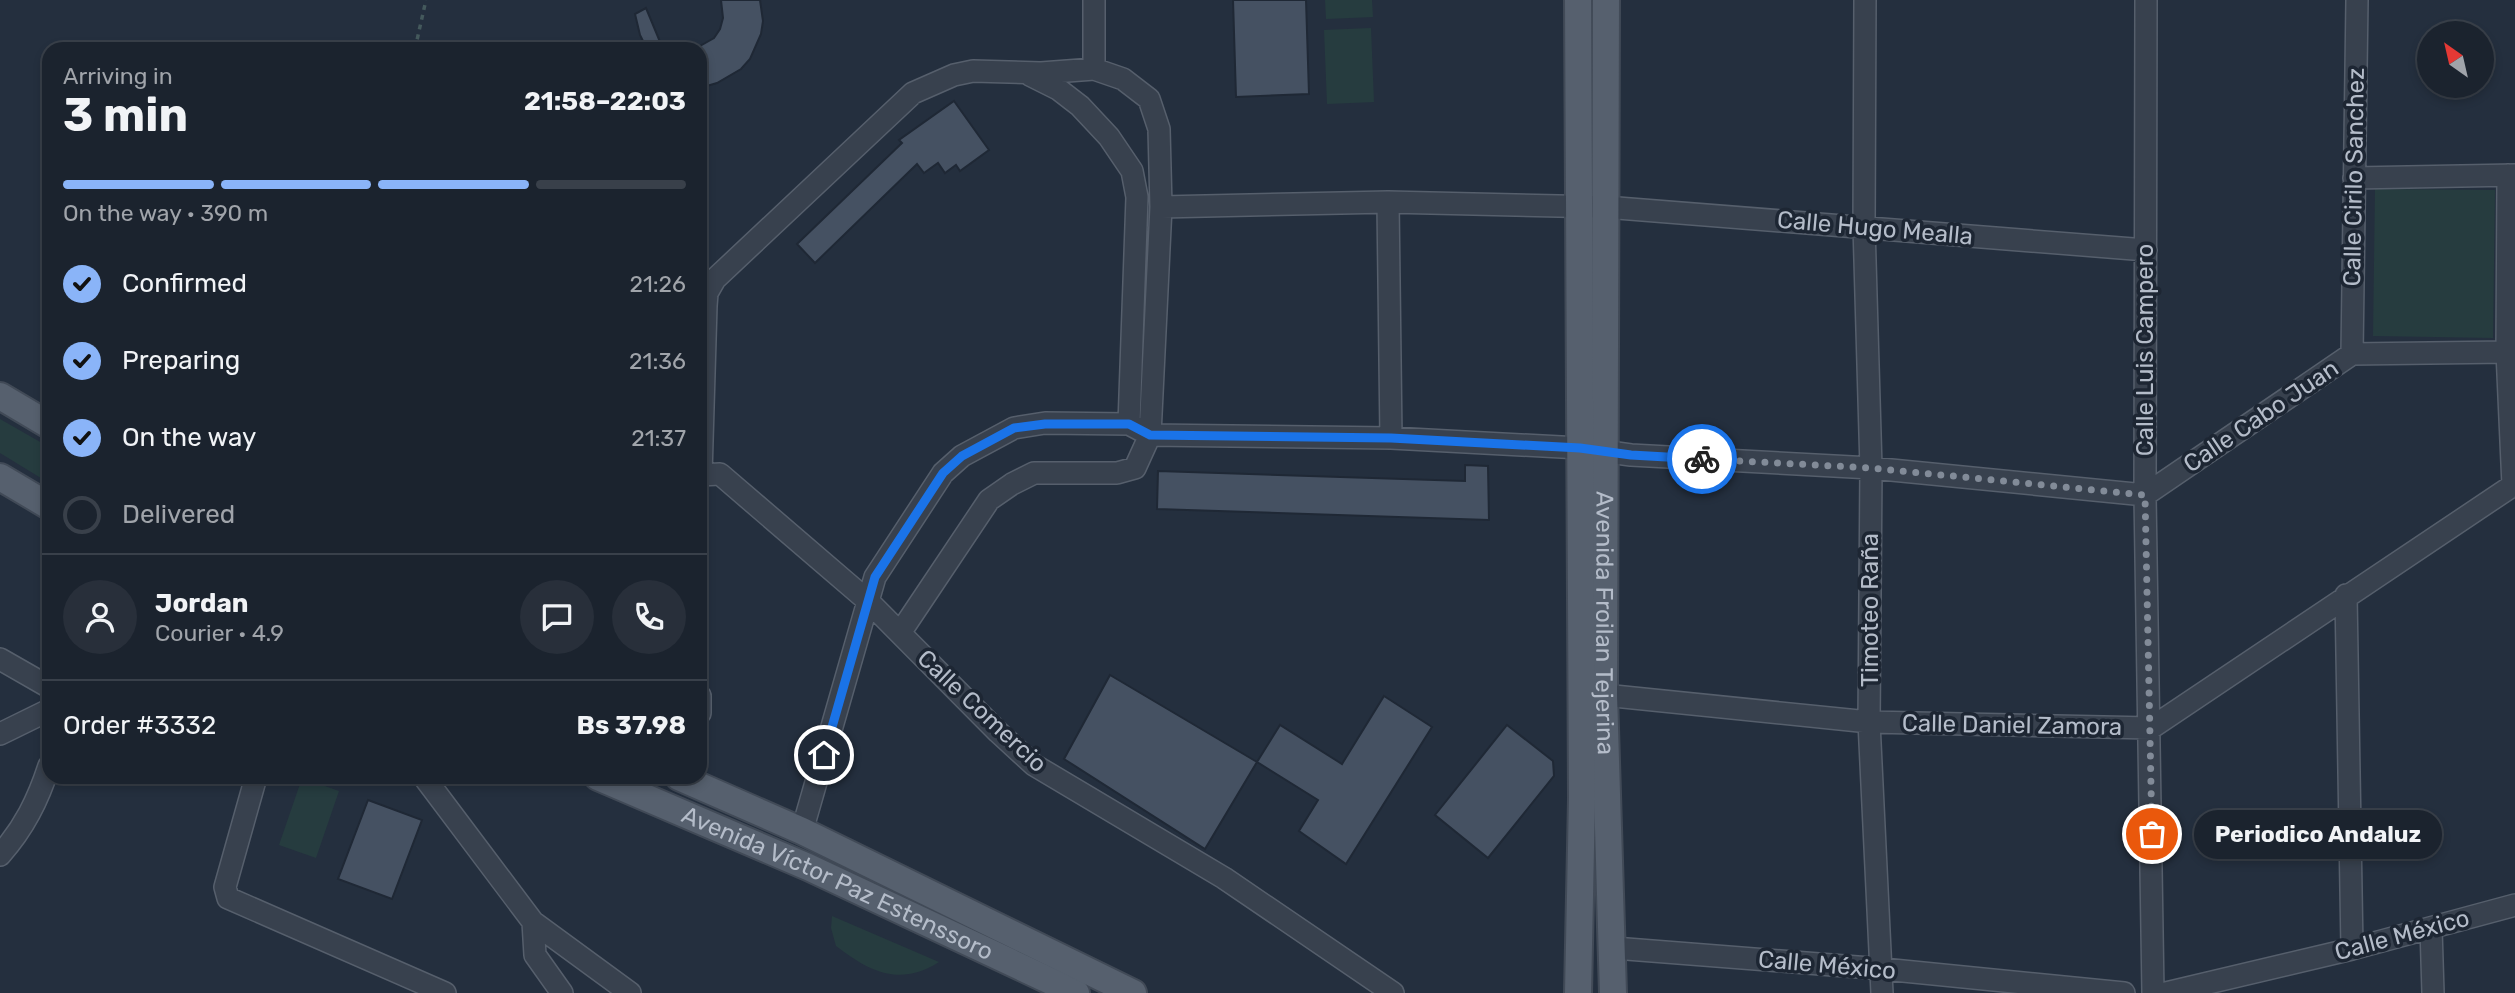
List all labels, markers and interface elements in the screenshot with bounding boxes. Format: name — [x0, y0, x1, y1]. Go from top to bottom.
north arrow — [2417, 21, 2494, 98]
map controls — [2417, 21, 2494, 98]
text: Arriving in — [63, 62, 173, 90]
street label: Calle Cirilo Sanchez — [2338, 67, 2370, 287]
text: 21:58–22:03 — [524, 86, 686, 117]
text: 3 min — [63, 88, 188, 143]
text: On the way · 390 m — [63, 199, 268, 227]
street label: Calle Hugo Mealla — [1776, 205, 1974, 251]
street label: Calle Luis Campero — [2131, 244, 2159, 456]
icon: check — [63, 265, 101, 303]
text: Confirmed — [122, 268, 247, 299]
text: 21:26 — [629, 270, 686, 298]
icon: check — [63, 342, 101, 380]
text: Preparing — [122, 345, 240, 376]
text: 21:36 — [629, 347, 686, 375]
street label: Calle Cabo Juan — [2178, 354, 2344, 478]
icon: check — [63, 419, 101, 457]
text: On the way — [122, 422, 256, 453]
text: 21:37 — [631, 424, 686, 452]
courier — [1667, 424, 1737, 494]
icon: bike — [1683, 440, 1721, 478]
street label: Avenida Froilan Tejerina — [1590, 491, 1620, 755]
text: Delivered — [122, 499, 235, 530]
street label: Timoteo Raña — [1856, 533, 1884, 687]
button: person — [63, 580, 137, 654]
button: chat — [520, 580, 594, 654]
button: phone — [612, 580, 686, 654]
text: Jordan — [155, 588, 248, 619]
text: Courier · 4.9 — [155, 619, 284, 647]
street label: Calle Comercio — [912, 644, 1052, 778]
street label: Calle Daniel Zamora — [1902, 709, 2122, 741]
text: Order #3332 — [63, 710, 216, 741]
text: Bs 37.98 — [577, 710, 686, 741]
pin — [794, 725, 854, 785]
icon: home — [805, 736, 843, 774]
street label: Avenida Víctor Paz Estenssoro — [678, 801, 998, 966]
pin — [2122, 804, 2182, 864]
callout: Periodico Andaluz — [2194, 810, 2442, 858]
icon: bag — [2133, 815, 2171, 853]
text: Periodico Andaluz — [2215, 820, 2421, 848]
street label: Calle México — [2332, 904, 2472, 966]
street label: Calle México — [1757, 945, 1897, 985]

